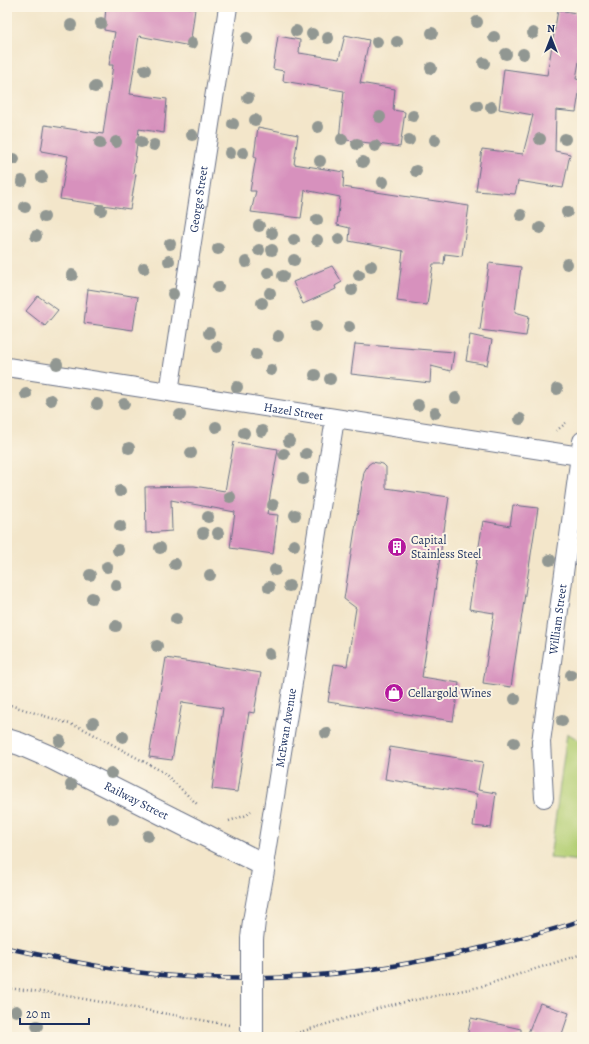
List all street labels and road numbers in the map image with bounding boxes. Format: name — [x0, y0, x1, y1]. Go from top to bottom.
street label: George Street — [186, 165, 212, 234]
street label: Hazel Street — [263, 399, 325, 424]
street label: William Street — [545, 583, 570, 656]
street label: McEwan Avenue — [272, 687, 300, 769]
street label: Railway Street — [101, 778, 171, 823]

